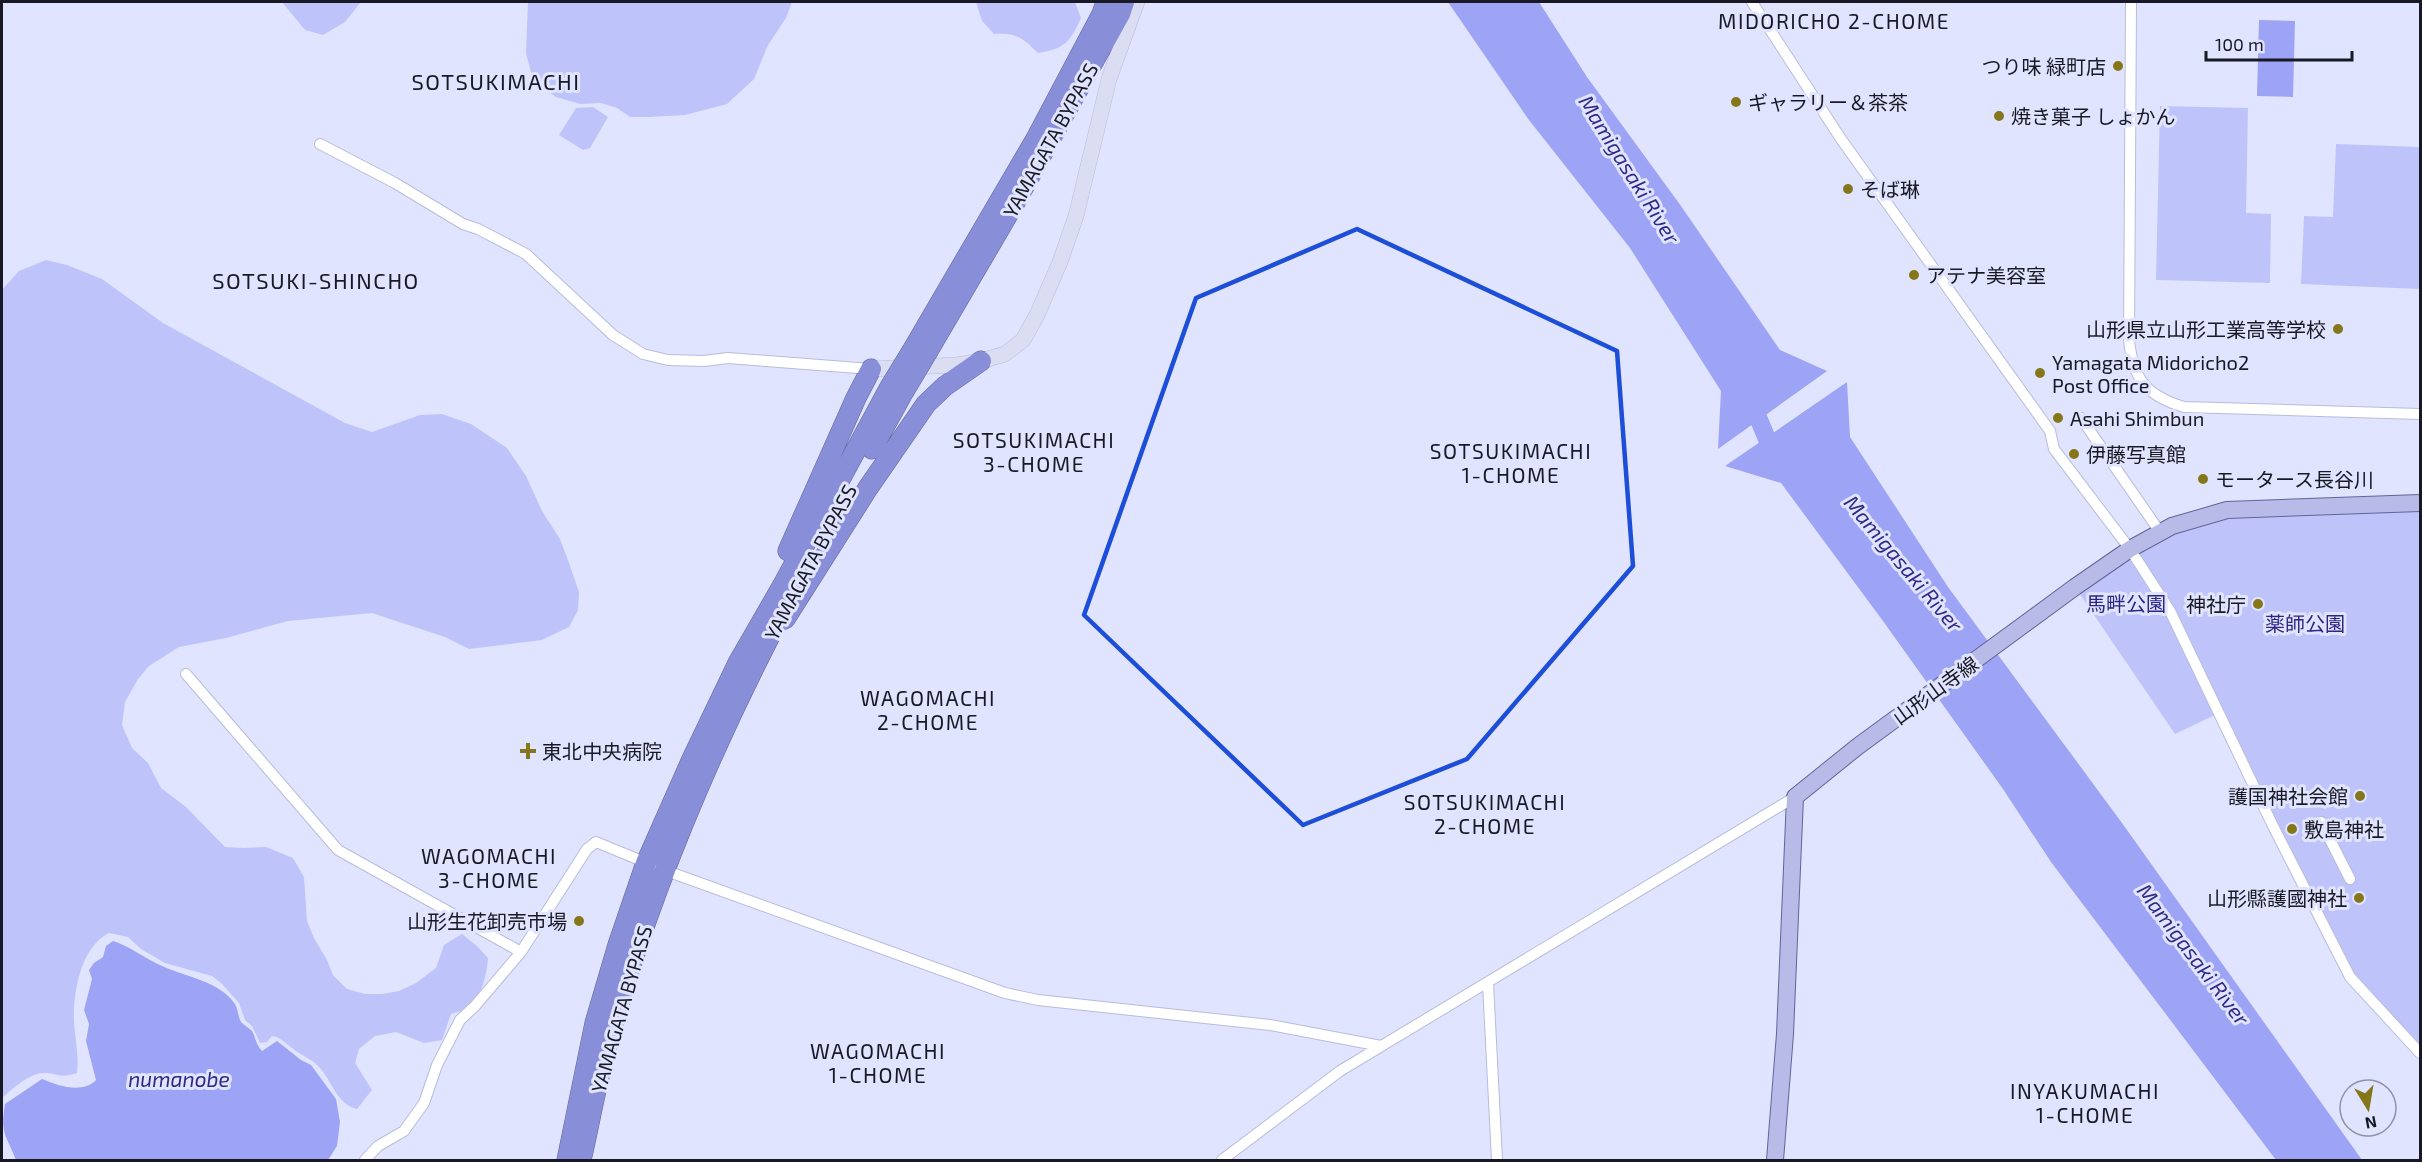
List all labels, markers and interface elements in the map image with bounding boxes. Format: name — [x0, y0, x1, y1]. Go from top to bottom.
district label: MIDORICHO 2-CHOME — [1718, 8, 1950, 33]
scale bar — [2206, 24, 2352, 62]
text: 100 m — [2215, 33, 2264, 55]
place label: つり味 緑町店 — [1982, 54, 2106, 78]
street label: YAMAGATA BYPASS — [998, 59, 1102, 221]
marker: つり味 緑町店 — [2111, 59, 2125, 73]
district label: SOTSUKIMACHI — [411, 68, 581, 94]
water label: Mamigasaki River — [1574, 90, 1686, 248]
place label: ギャラリー＆茶茶 — [1748, 90, 1908, 114]
marker: ギャラリー＆茶茶 — [1729, 95, 1743, 109]
place label: 焼き菓子 しょかん — [2011, 104, 2175, 128]
marker: 焼き菓子 しょかん — [1992, 109, 2006, 123]
place label: そば琳 — [1860, 177, 1920, 201]
marker: そば琳 — [1841, 182, 1855, 196]
place label: アテナ美容室 — [1926, 263, 2046, 287]
district label: SOTSUKI-SHINCHO — [212, 267, 420, 293]
marker: アテナ美容室 — [1907, 268, 1921, 282]
place label: 山形県立山形工業高等学校 — [2086, 317, 2326, 341]
marker: 山形県立山形工業高等学校 — [2331, 322, 2345, 336]
place label: Yamagata Midoricho2 Post Office — [2052, 350, 2249, 397]
marker: Yamagata Midoricho2 Post Office — [2033, 366, 2047, 380]
place label: Asahi Shimbun — [2070, 406, 2204, 430]
marker: Asahi Shimbun — [2051, 411, 2065, 425]
district label: SOTSUKIMACHI 3-CHOME — [953, 427, 1115, 476]
district label: SOTSUKIMACHI 1-CHOME — [1430, 438, 1592, 487]
place label: 伊藤写真館 — [2086, 442, 2186, 466]
marker: 伊藤写真館 — [2067, 447, 2081, 461]
place label: モータース長谷川 — [2215, 467, 2374, 491]
marker: モータース長谷川 — [2196, 472, 2210, 486]
street label: YAMAGATA BYPASS — [759, 480, 861, 644]
water label: Mamigasaki River — [1840, 490, 1969, 637]
park label: 馬畔公園 — [2086, 591, 2166, 615]
place label: 神社庁 — [2186, 592, 2246, 616]
marker: 神社庁 — [2251, 597, 2265, 611]
park label: 薬師公園 — [2265, 611, 2345, 635]
street label: 山形山寺線 — [1887, 651, 1983, 729]
district label: WAGOMACHI 2-CHOME — [860, 685, 996, 734]
place label: 東北中央病院 — [542, 739, 662, 763]
marker: 東北中央病院 — [519, 742, 537, 760]
place label: 護国神社会館 — [2228, 784, 2348, 808]
district label: SOTSUKIMACHI 2-CHOME — [1404, 789, 1566, 838]
marker: 護国神社会館 — [2353, 789, 2367, 803]
place label: 敷島神社 — [2304, 817, 2384, 841]
marker: 敷島神社 — [2285, 822, 2299, 836]
district label: WAGOMACHI 3-CHOME — [421, 843, 557, 892]
water label: Mamigasaki River — [2133, 878, 2256, 1030]
place label: 山形縣護國神社 — [2207, 886, 2347, 910]
marker: 山形縣護國神社 — [2352, 891, 2366, 905]
place label: 山形生花卸売市場 — [407, 909, 567, 933]
marker: 山形生花卸売市場 — [572, 914, 586, 928]
street label: YAMAGATA BYPASS — [586, 923, 656, 1095]
district label: WAGOMACHI 1-CHOME — [810, 1038, 946, 1087]
water label: numanobe — [128, 1066, 230, 1091]
district label: INYAKUMACHI 1-CHOME — [2010, 1078, 2160, 1127]
north arrow — [2338, 1078, 2398, 1138]
text: N — [2363, 1113, 2378, 1134]

